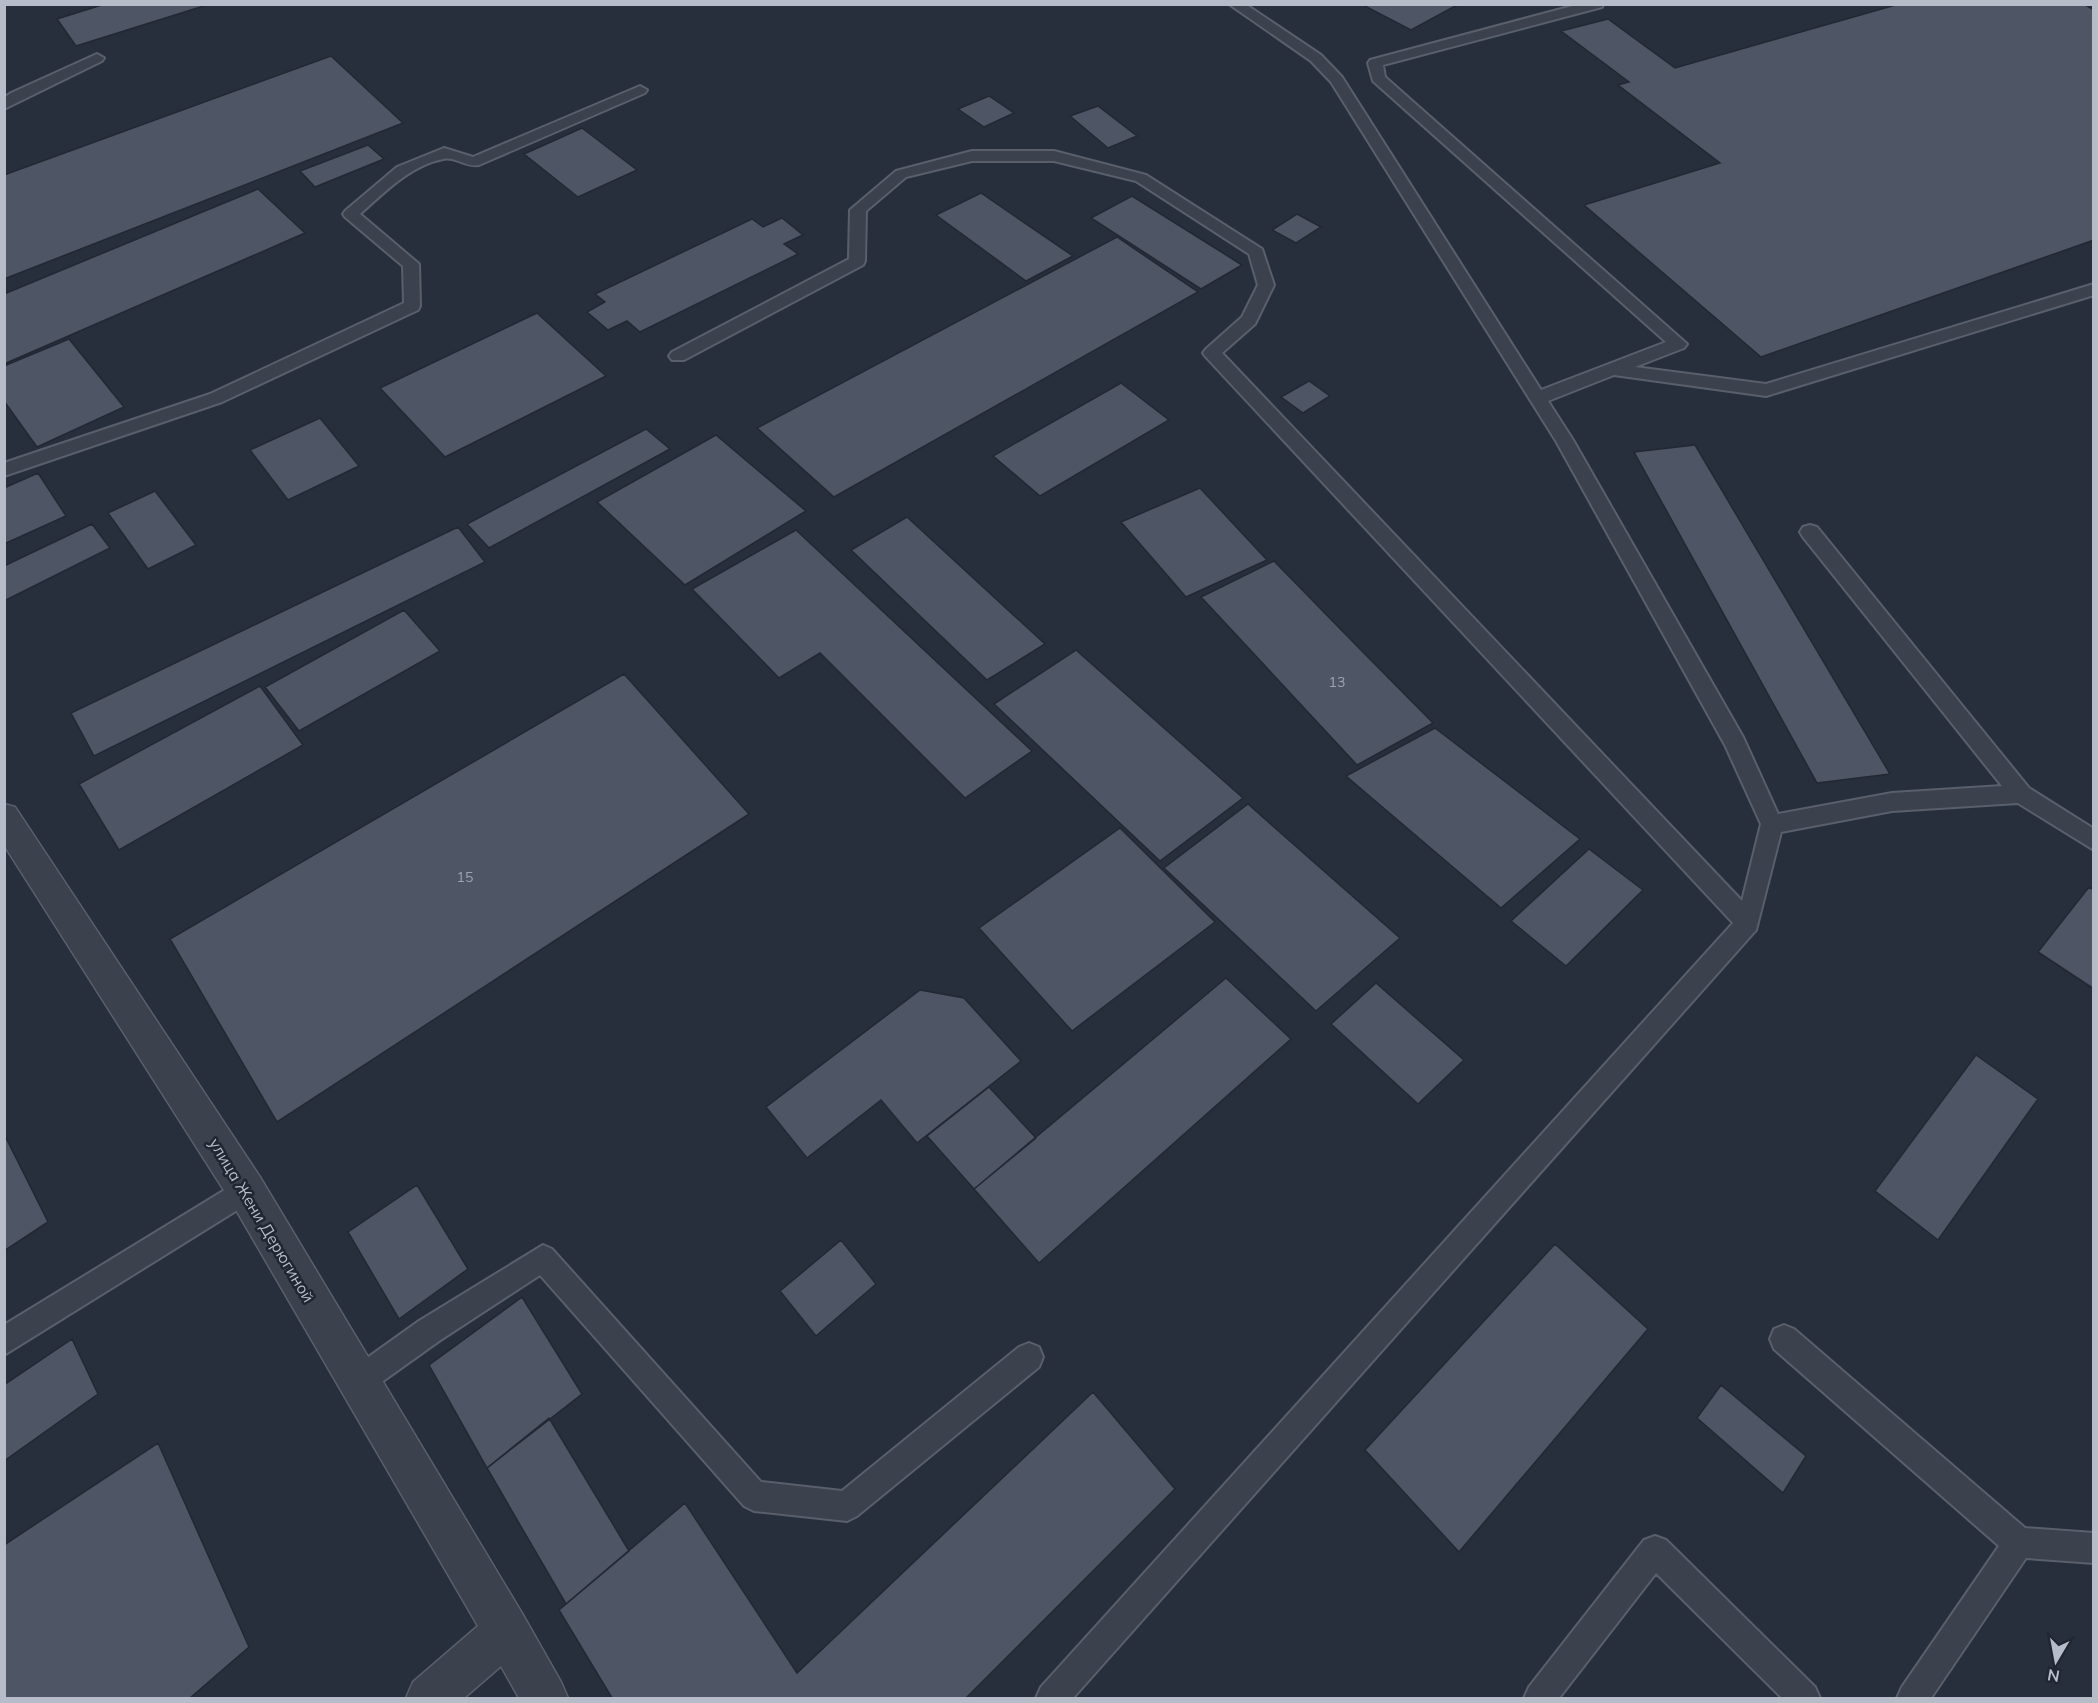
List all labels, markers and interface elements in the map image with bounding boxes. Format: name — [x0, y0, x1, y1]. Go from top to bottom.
house number: 13 — [1329, 673, 1345, 691]
house number: 15 — [457, 868, 473, 886]
street label: улица Жени Дерюгиной — [205, 1134, 319, 1306]
north arrow — [2026, 1631, 2086, 1691]
text: N — [2046, 1665, 2061, 1687]

